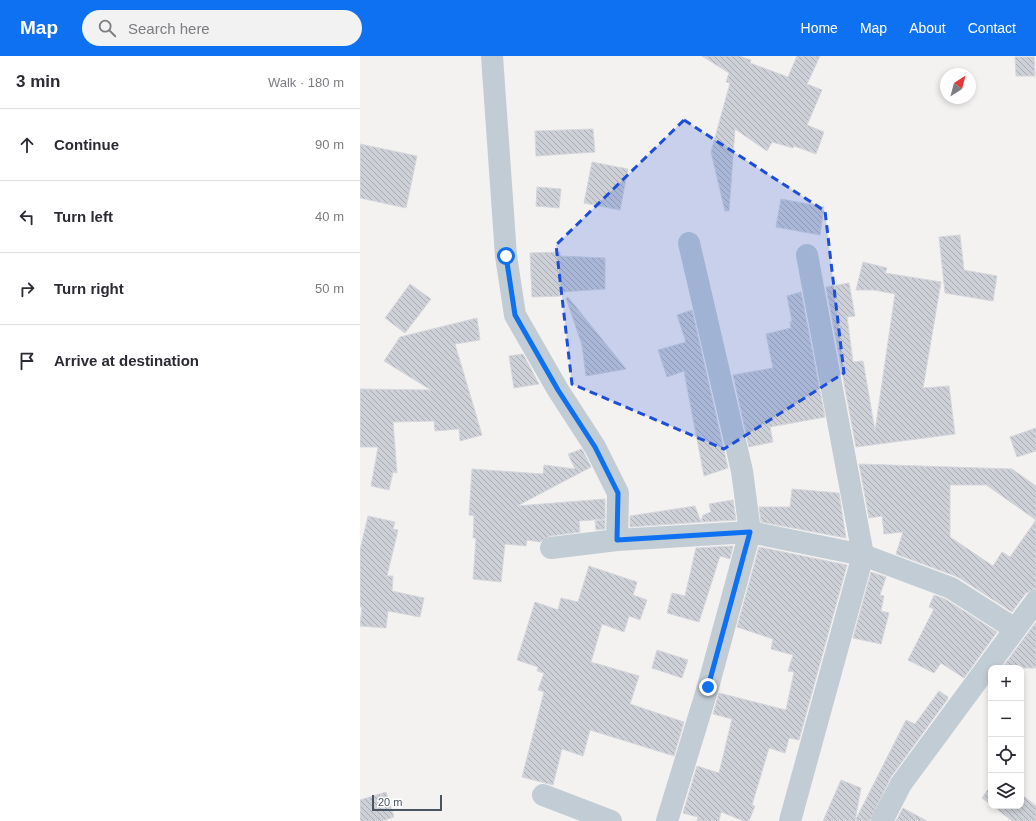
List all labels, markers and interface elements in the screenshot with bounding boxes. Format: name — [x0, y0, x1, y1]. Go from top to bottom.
search box — [82, 10, 362, 46]
text: Map — [20, 17, 58, 38]
icon: search — [96, 17, 118, 39]
text: Search here — [128, 20, 210, 37]
text: Home — [801, 20, 838, 36]
text: Map — [860, 20, 887, 36]
text: About — [909, 20, 946, 36]
text: Contact — [968, 20, 1016, 36]
north arrow — [940, 68, 976, 104]
text: 3 min — [16, 72, 60, 91]
text: Walk · 180 m — [268, 75, 344, 90]
icon: ahead — [16, 134, 38, 156]
text: Continue — [54, 136, 119, 153]
text: 90 m — [315, 137, 344, 152]
icon: left — [16, 206, 38, 228]
text: Turn left — [54, 208, 113, 225]
text: 40 m — [315, 209, 344, 224]
route start — [497, 247, 515, 265]
icon: right — [16, 278, 38, 300]
text: Turn right — [54, 280, 124, 297]
text: 50 m — [315, 281, 344, 296]
icon: arrive — [16, 350, 38, 372]
text: Arrive at destination — [54, 352, 199, 369]
map controls — [988, 665, 1024, 809]
button: + — [988, 665, 1024, 701]
route end — [699, 678, 717, 696]
button: − — [988, 701, 1024, 737]
button: locate — [988, 737, 1024, 773]
button: layers — [988, 773, 1024, 809]
scale bar — [372, 793, 442, 812]
text: 20 m — [378, 796, 402, 808]

